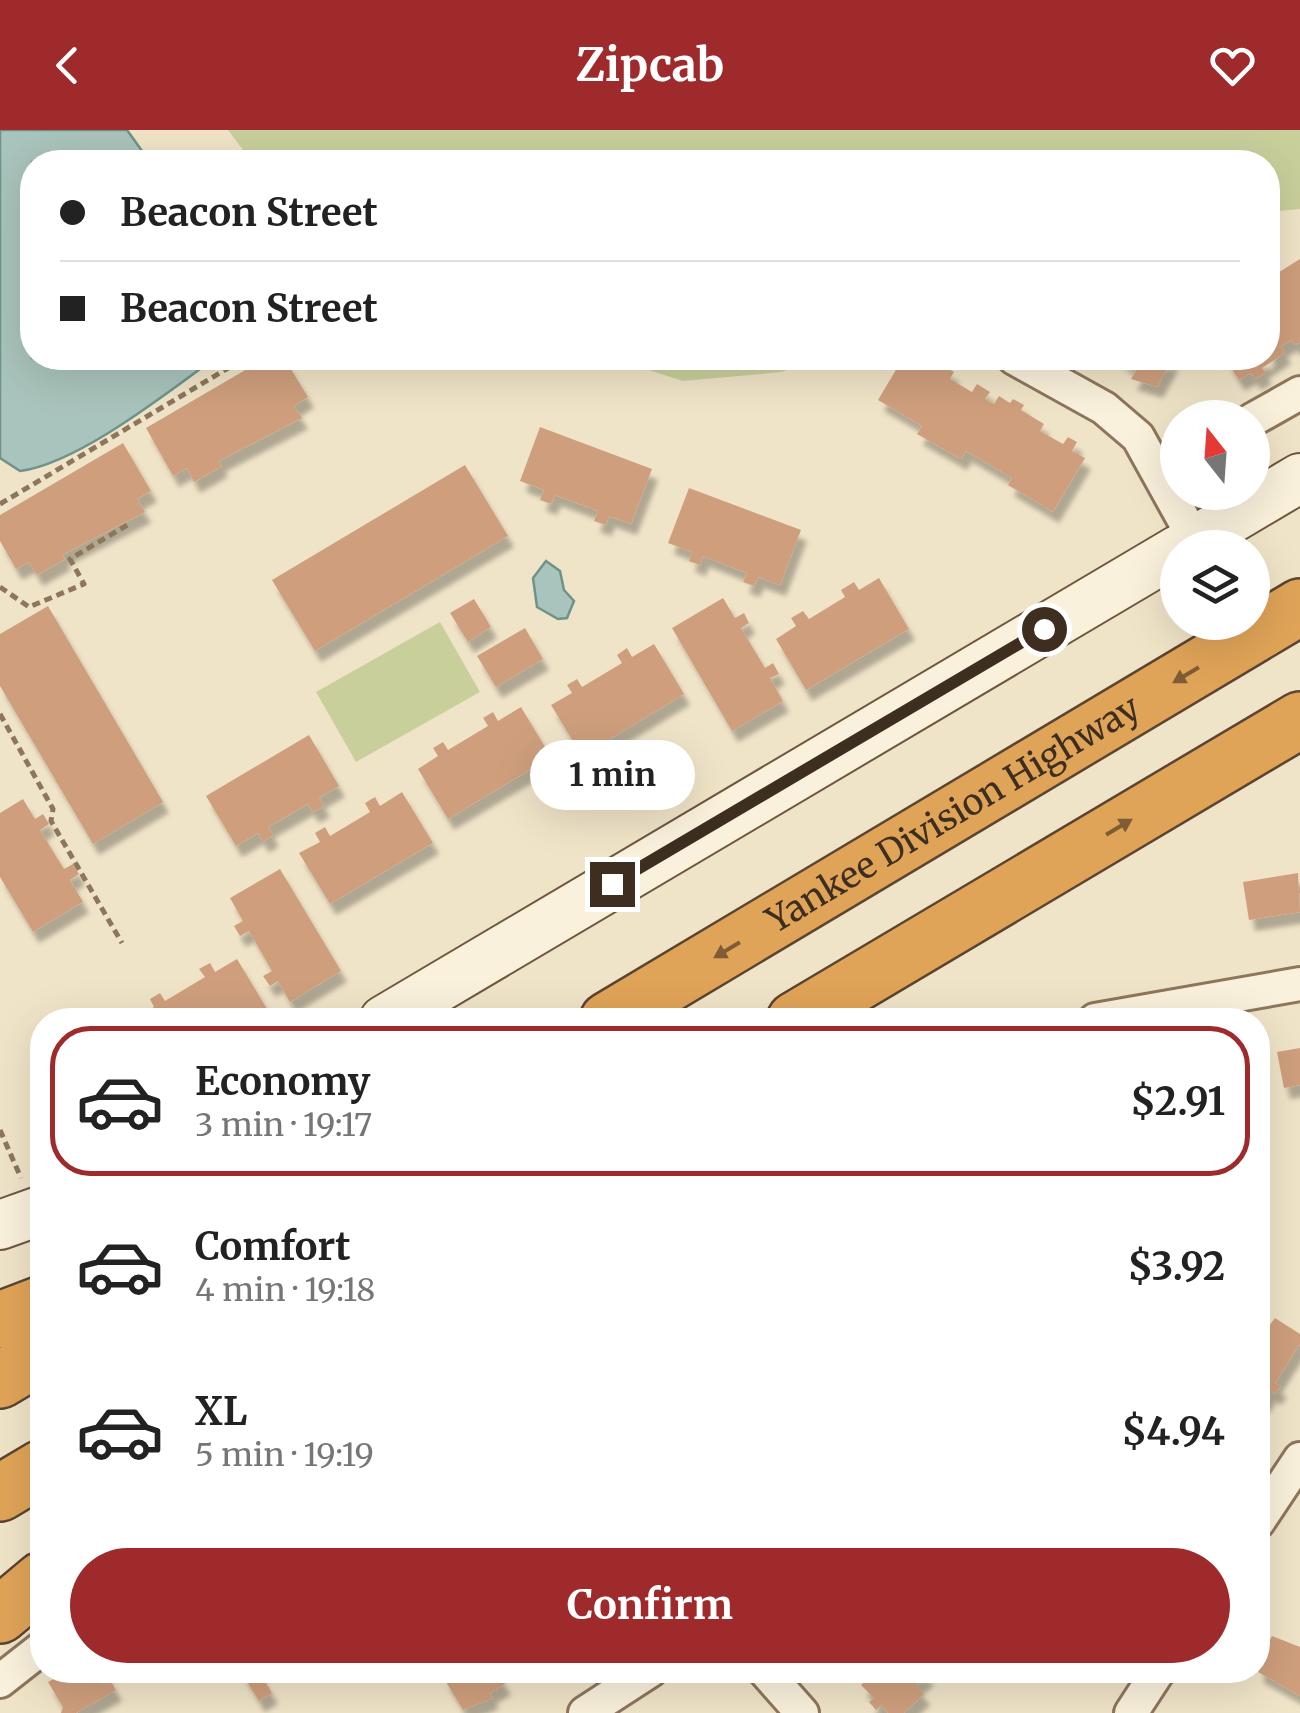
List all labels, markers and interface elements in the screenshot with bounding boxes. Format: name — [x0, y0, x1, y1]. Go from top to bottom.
text: Zipcab — [576, 37, 724, 93]
icon: back — [40, 38, 95, 93]
icon: heart — [1205, 38, 1260, 93]
text: Beacon Street — [120, 189, 378, 236]
text: Beacon Street — [120, 285, 378, 332]
north arrow — [1160, 400, 1270, 510]
map controls — [1160, 400, 1270, 640]
button: layers — [1160, 530, 1270, 640]
route start — [1022, 607, 1067, 652]
one-way arrow — [1172, 666, 1200, 683]
street label: Yankee Division Highway — [758, 685, 1148, 943]
callout: 1 min — [530, 739, 694, 809]
text: 1 min — [569, 755, 656, 795]
one-way arrow — [1105, 819, 1133, 836]
route end — [590, 862, 635, 907]
one-way arrow — [713, 940, 741, 958]
icon: car — [75, 1056, 165, 1146]
text: Economy — [195, 1058, 370, 1105]
text: $2.91 — [1130, 1078, 1225, 1125]
text: 3 min · 19:17 — [195, 1105, 372, 1145]
icon: car — [75, 1221, 165, 1311]
text: Comfort — [195, 1223, 351, 1270]
text: $3.92 — [1127, 1243, 1225, 1290]
text: 4 min · 19:18 — [195, 1270, 375, 1310]
icon: car — [75, 1386, 165, 1476]
text: XL — [195, 1388, 247, 1435]
text: $4.94 — [1121, 1408, 1225, 1455]
text: 5 min · 19:19 — [195, 1435, 374, 1475]
button: Confirm — [70, 1548, 1230, 1663]

